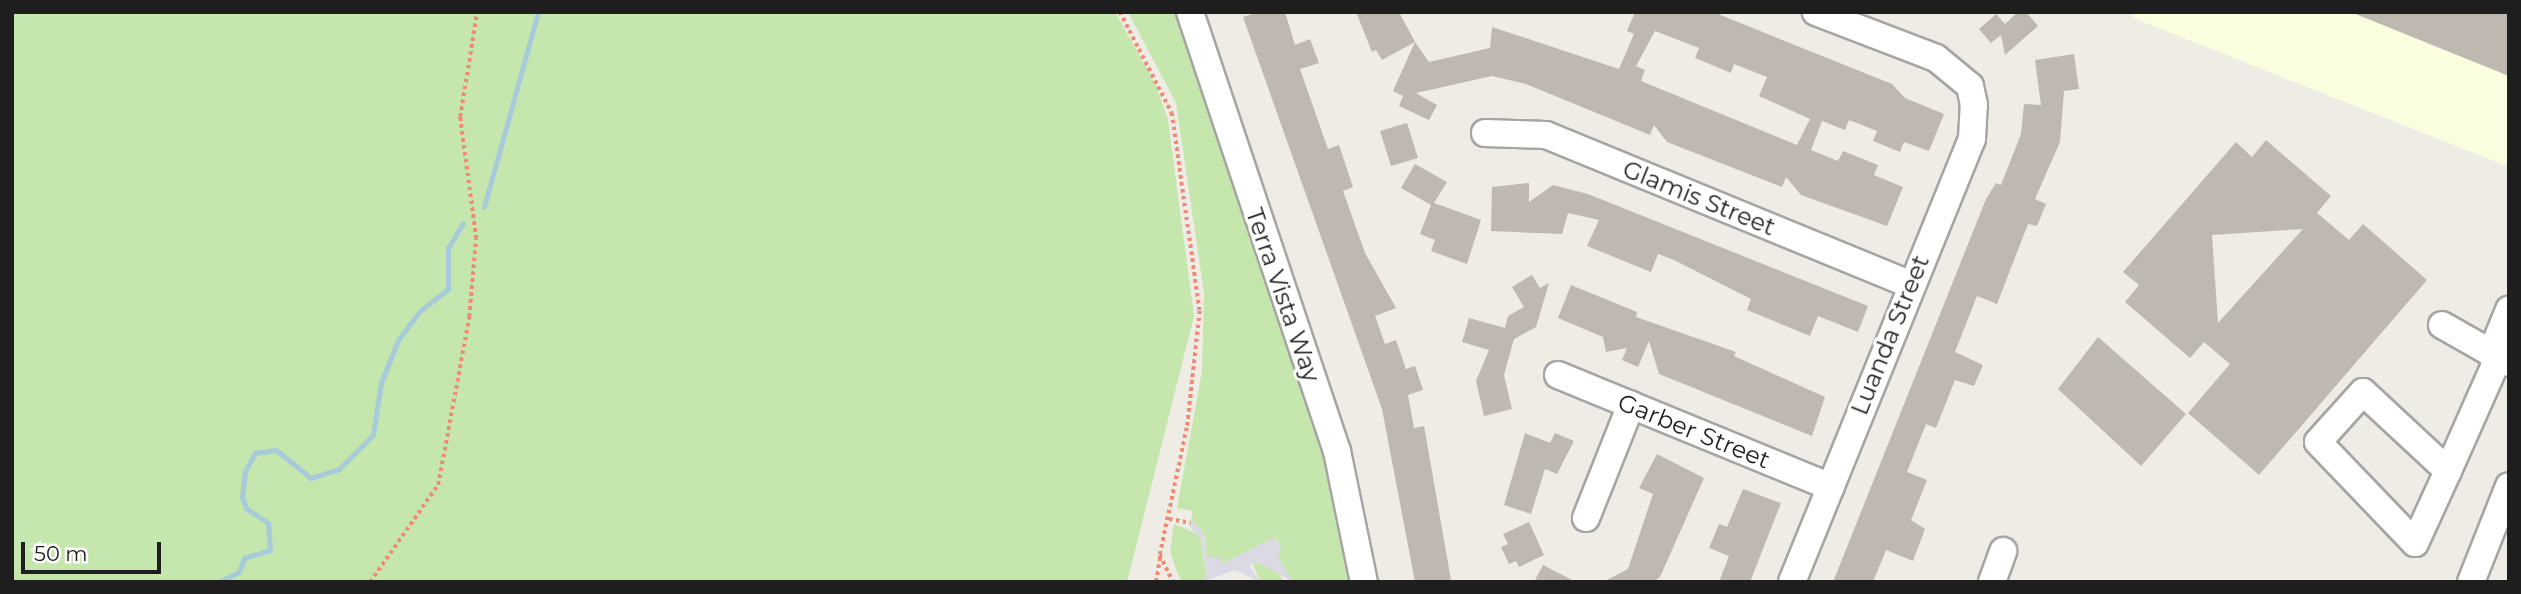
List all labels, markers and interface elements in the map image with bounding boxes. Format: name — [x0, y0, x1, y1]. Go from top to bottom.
street label: Glamis Street — [1619, 154, 1779, 242]
street label: Terra Vista Way — [1240, 204, 1326, 386]
street label: Luanda Street — [1845, 251, 1935, 419]
street label: Garber Street — [1614, 387, 1774, 475]
scale bar — [24, 528, 164, 572]
text: 50 m — [34, 541, 88, 566]

